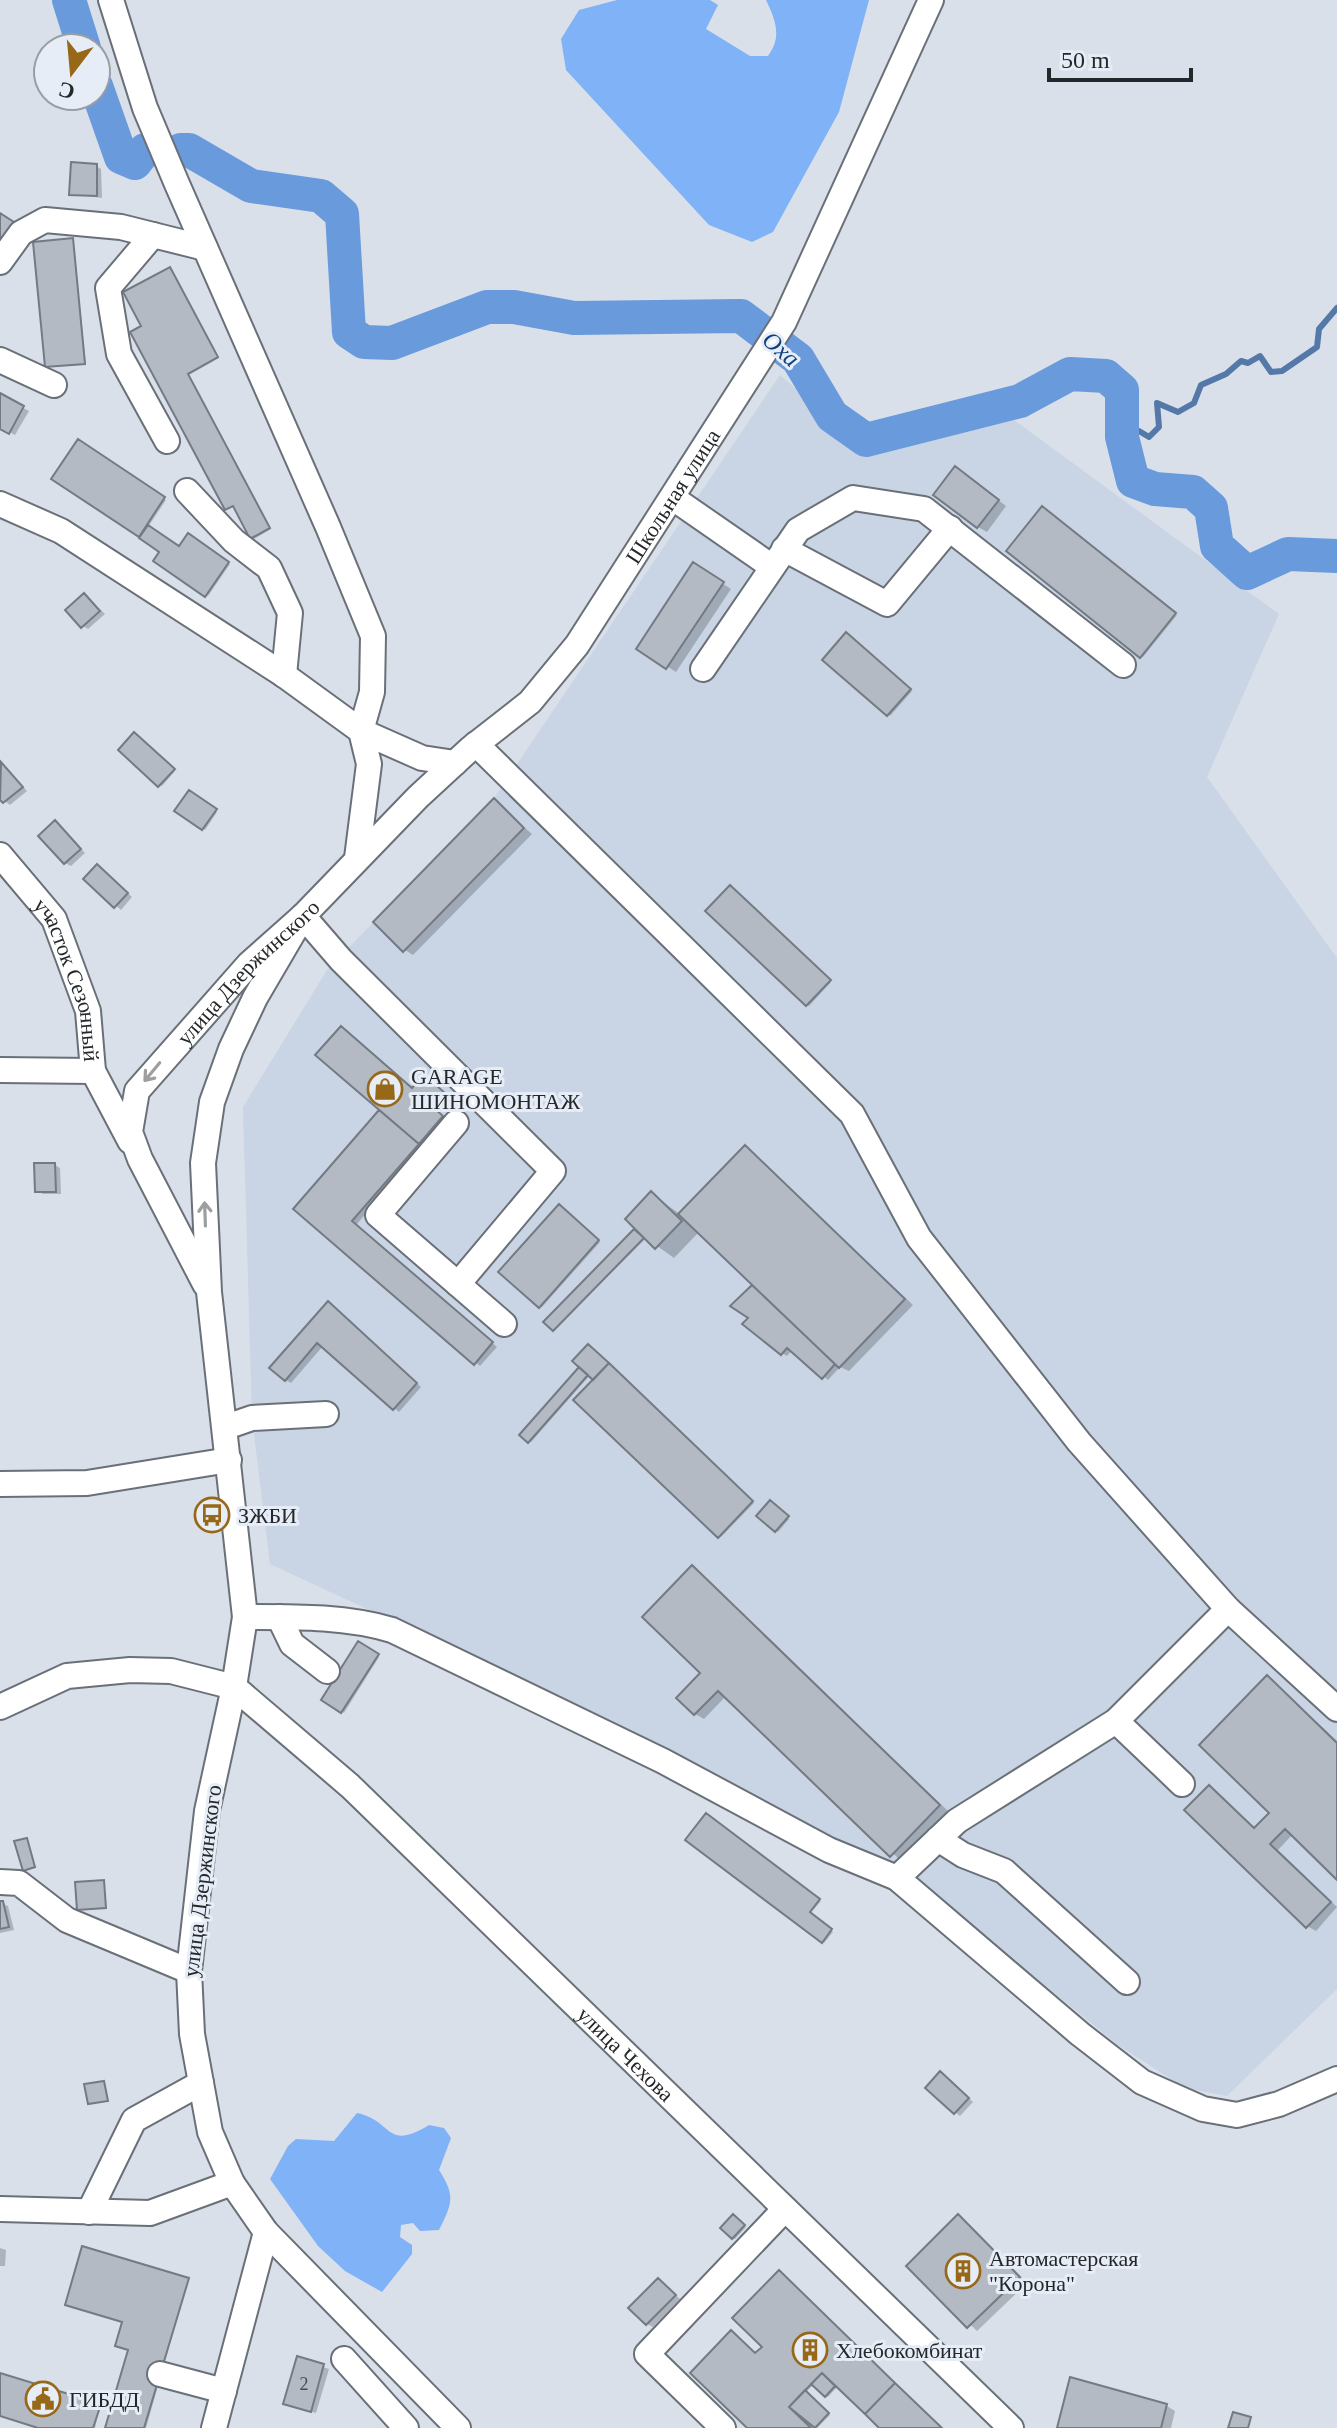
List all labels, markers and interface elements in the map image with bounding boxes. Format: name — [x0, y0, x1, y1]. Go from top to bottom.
north arrow — [32, 32, 112, 112]
scale bar — [1049, 32, 1191, 82]
text: 50 m — [1061, 47, 1110, 73]
text: С — [56, 77, 78, 105]
water label: Оха — [758, 326, 804, 372]
street label: Школьная улица — [620, 424, 725, 568]
street label: участок Сезонный — [29, 892, 105, 1063]
street label: улица Дзержинского — [171, 894, 324, 1050]
one-way arrow — [143, 1061, 161, 1082]
place label: GARAGE ШИНОМОНТАЖ — [411, 1064, 580, 1114]
shop icon: GARAGE ШИНОМОНТАЖ — [366, 1070, 404, 1108]
one-way arrow — [198, 1201, 213, 1228]
bus stop icon: ЗЖБИ — [193, 1496, 231, 1534]
place label: ЗЖБИ — [238, 1503, 297, 1528]
street label: улица Дзержинского — [178, 1783, 226, 1979]
street label: улица Чехова — [572, 2001, 679, 2106]
place label: Автомастерская "Корона" — [989, 2246, 1138, 2296]
building icon: Автомастерская "Корона" — [944, 2252, 982, 2290]
building icon: Хлебокомбинат — [791, 2331, 829, 2369]
place label: Хлебокомбинат — [836, 2338, 983, 2363]
house number: 2 — [300, 2374, 309, 2394]
public building icon: ГИБДД — [24, 2380, 62, 2418]
place label: ГИБДД — [69, 2387, 139, 2412]

